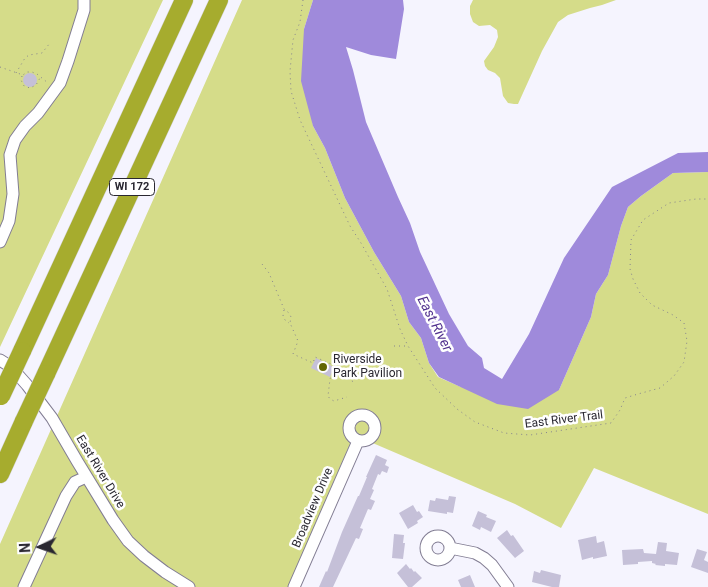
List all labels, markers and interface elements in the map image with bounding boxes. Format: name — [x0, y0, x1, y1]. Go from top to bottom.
road number: WI 172 — [110, 178, 154, 196]
water label: East River — [413, 293, 455, 355]
place label: Riverside Park Pavilion — [333, 353, 402, 381]
marker: Riverside Park Pavilion — [317, 361, 329, 373]
street label: East River Trail — [524, 408, 604, 432]
street label: East River Drive — [72, 433, 128, 511]
street label: Broadview Drive — [290, 466, 336, 550]
north arrow — [15, 522, 65, 572]
text: N — [17, 542, 33, 553]

